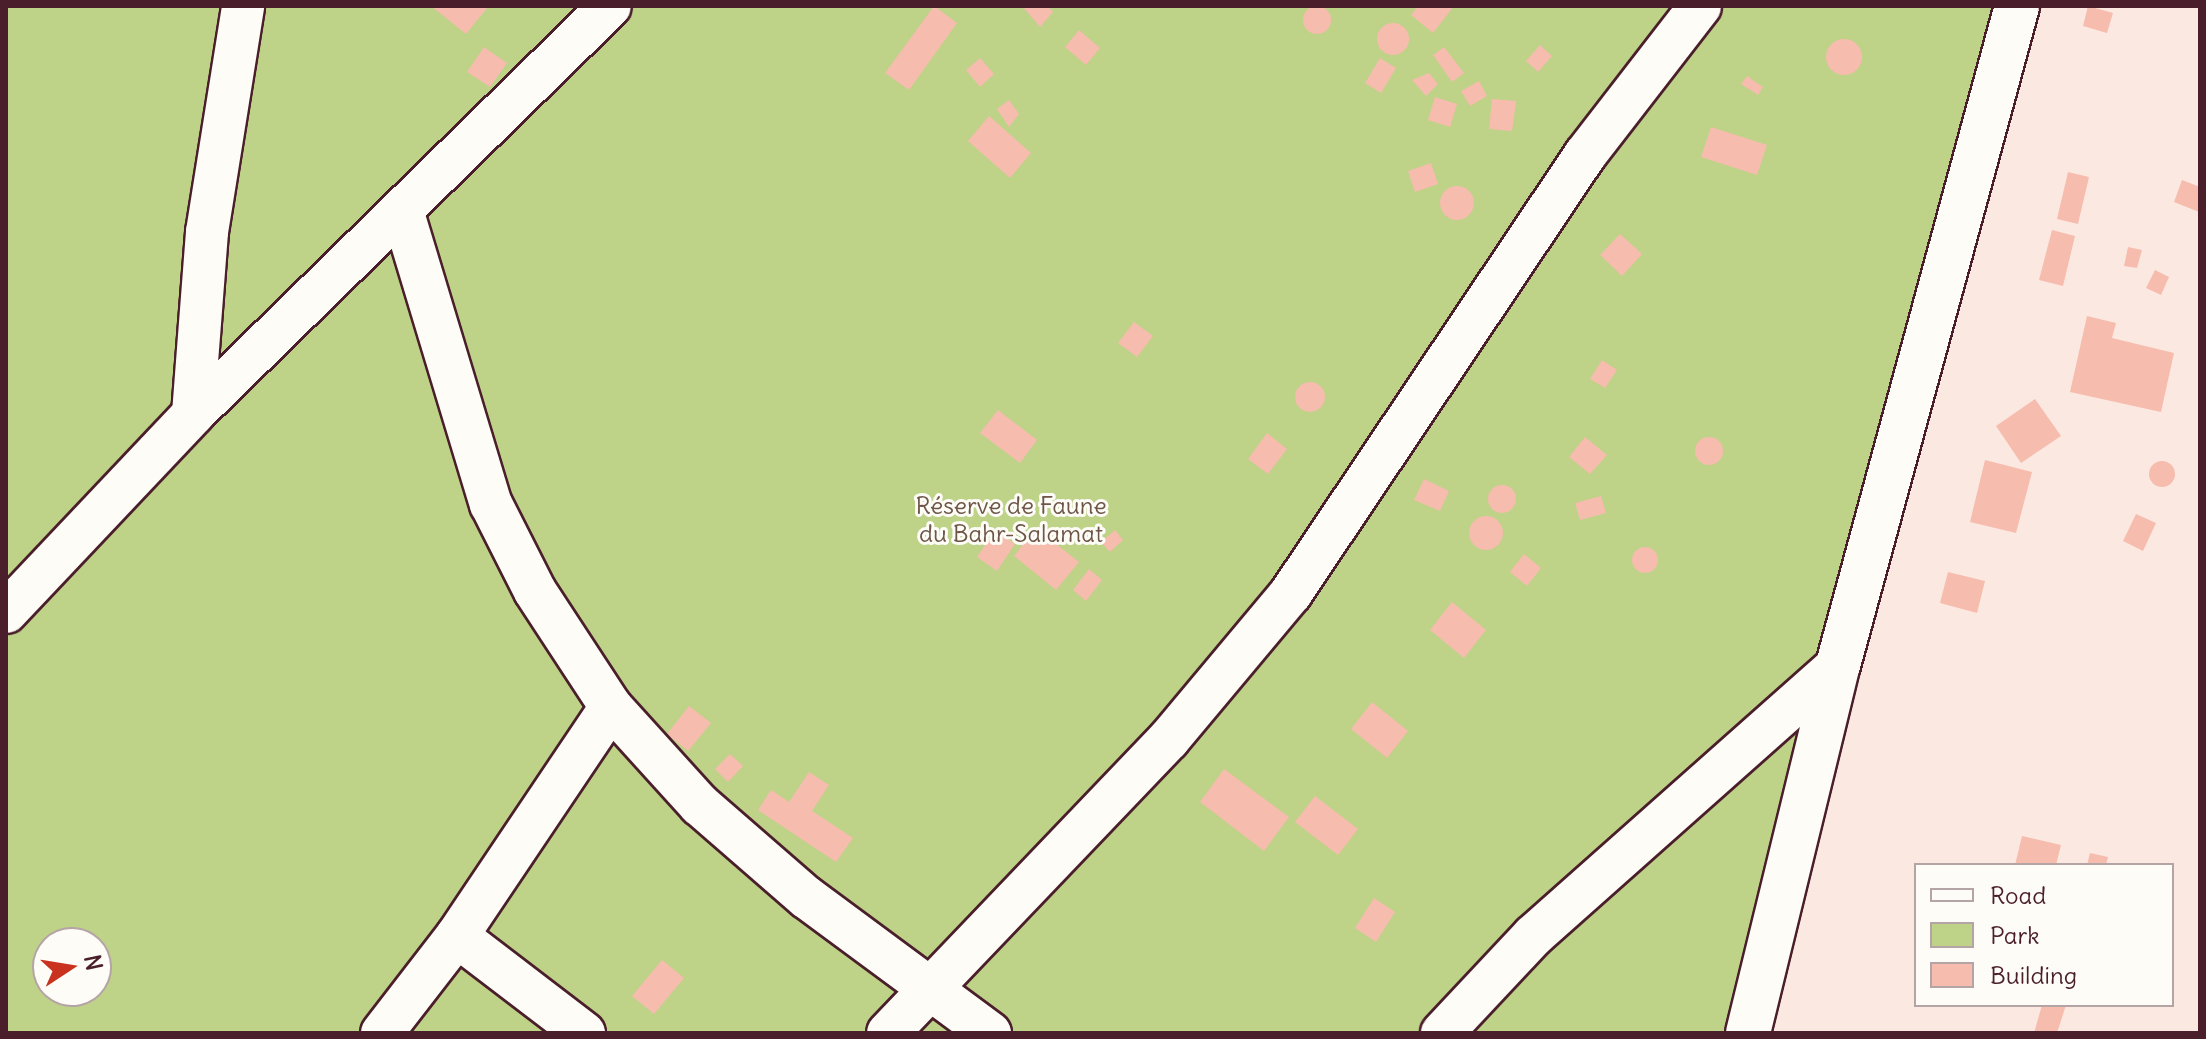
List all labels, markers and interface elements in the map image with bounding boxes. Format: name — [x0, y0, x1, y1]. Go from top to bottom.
park label: Réserve de Faune du Bahr-Salamat — [915, 492, 1107, 548]
legend — [1914, 863, 2174, 1007]
text: Road — [1990, 880, 2046, 910]
text: Park — [1990, 920, 2040, 950]
north arrow — [32, 927, 112, 1007]
text: N — [78, 952, 109, 973]
text: Building — [1990, 960, 2077, 990]

